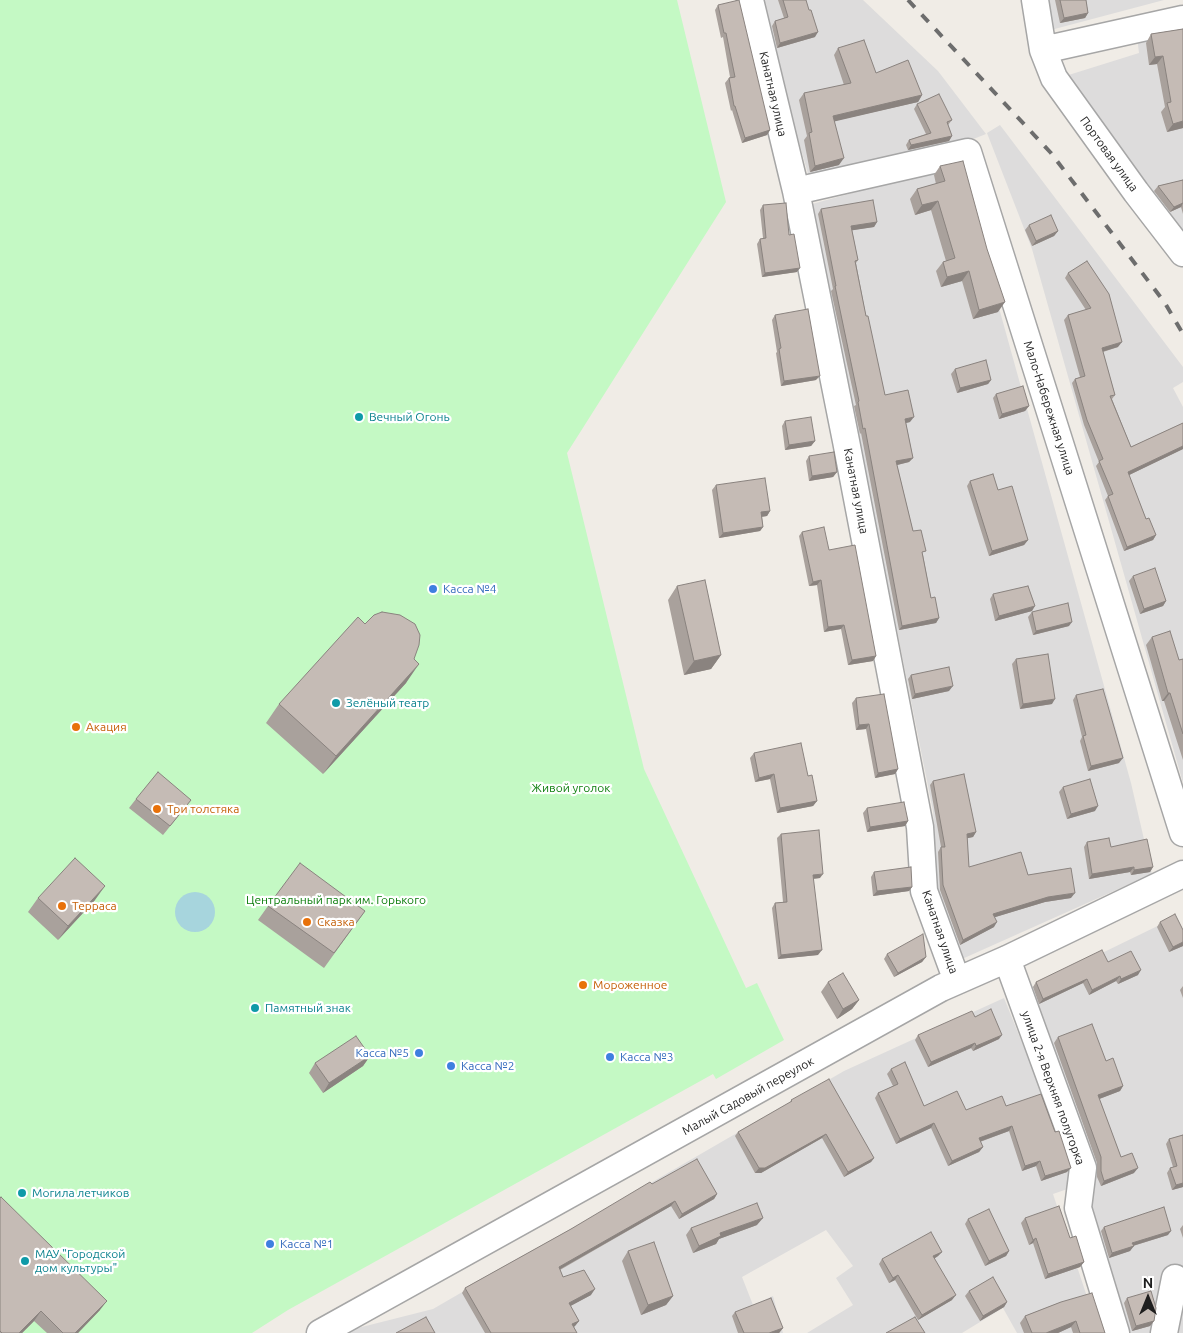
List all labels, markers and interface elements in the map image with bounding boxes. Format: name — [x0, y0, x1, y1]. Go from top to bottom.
street label: Канатная улица — [756, 50, 790, 138]
street label: Портовая улица — [1077, 114, 1141, 194]
street label: Мало-Набережная улица — [1020, 339, 1078, 477]
place label: Вечный Огонь — [369, 410, 450, 424]
marker: Вечный Огонь — [353, 411, 365, 423]
street label: Канатная улица — [841, 447, 871, 535]
place label: Касса №4 — [443, 582, 497, 596]
marker: Касса №4 — [427, 583, 439, 595]
place label: Зелёный театр — [346, 696, 429, 710]
marker: Зелёный театр — [330, 697, 342, 709]
place label: Акация — [86, 720, 127, 734]
marker: Акация — [70, 721, 82, 733]
park label: Живой уголок — [532, 781, 610, 795]
place label: Три толстяка — [167, 802, 239, 816]
marker: Три толстяка — [151, 803, 163, 815]
street label: Канатная улица — [919, 888, 961, 976]
park label: Центральный парк им. Горького — [246, 893, 426, 907]
place label: Терраса — [72, 899, 117, 913]
marker: Терраса — [56, 900, 68, 912]
place label: Сказка — [317, 915, 355, 929]
marker: Сказка — [301, 916, 313, 928]
place label: Мороженное — [593, 978, 667, 992]
marker: Мороженное — [577, 979, 589, 991]
place label: Памятный знак — [265, 1001, 351, 1015]
marker: Памятный знак — [249, 1002, 261, 1014]
street label: улица 2-я Верхняя полугорка — [1018, 1009, 1088, 1167]
place label: Касса №5 — [355, 1046, 409, 1060]
marker: Касса №5 — [413, 1047, 425, 1059]
place label: Касса №3 — [620, 1050, 674, 1064]
marker: Касса №3 — [604, 1051, 616, 1063]
street label: Малый Садовый переулок — [680, 1054, 816, 1138]
place label: Касса №2 — [461, 1059, 515, 1073]
marker: Касса №2 — [445, 1060, 457, 1072]
place label: Могила летчиков — [32, 1186, 129, 1200]
marker: Могила летчиков — [16, 1187, 28, 1199]
place label: Касса №1 — [280, 1237, 334, 1251]
marker: Касса №1 — [264, 1238, 276, 1250]
place label: МАУ "Городской дом культуры" — [35, 1247, 125, 1275]
marker: МАУ "Городской дом культуры" — [19, 1255, 31, 1267]
north arrow — [1123, 1273, 1173, 1323]
text: N — [1143, 1275, 1153, 1291]

